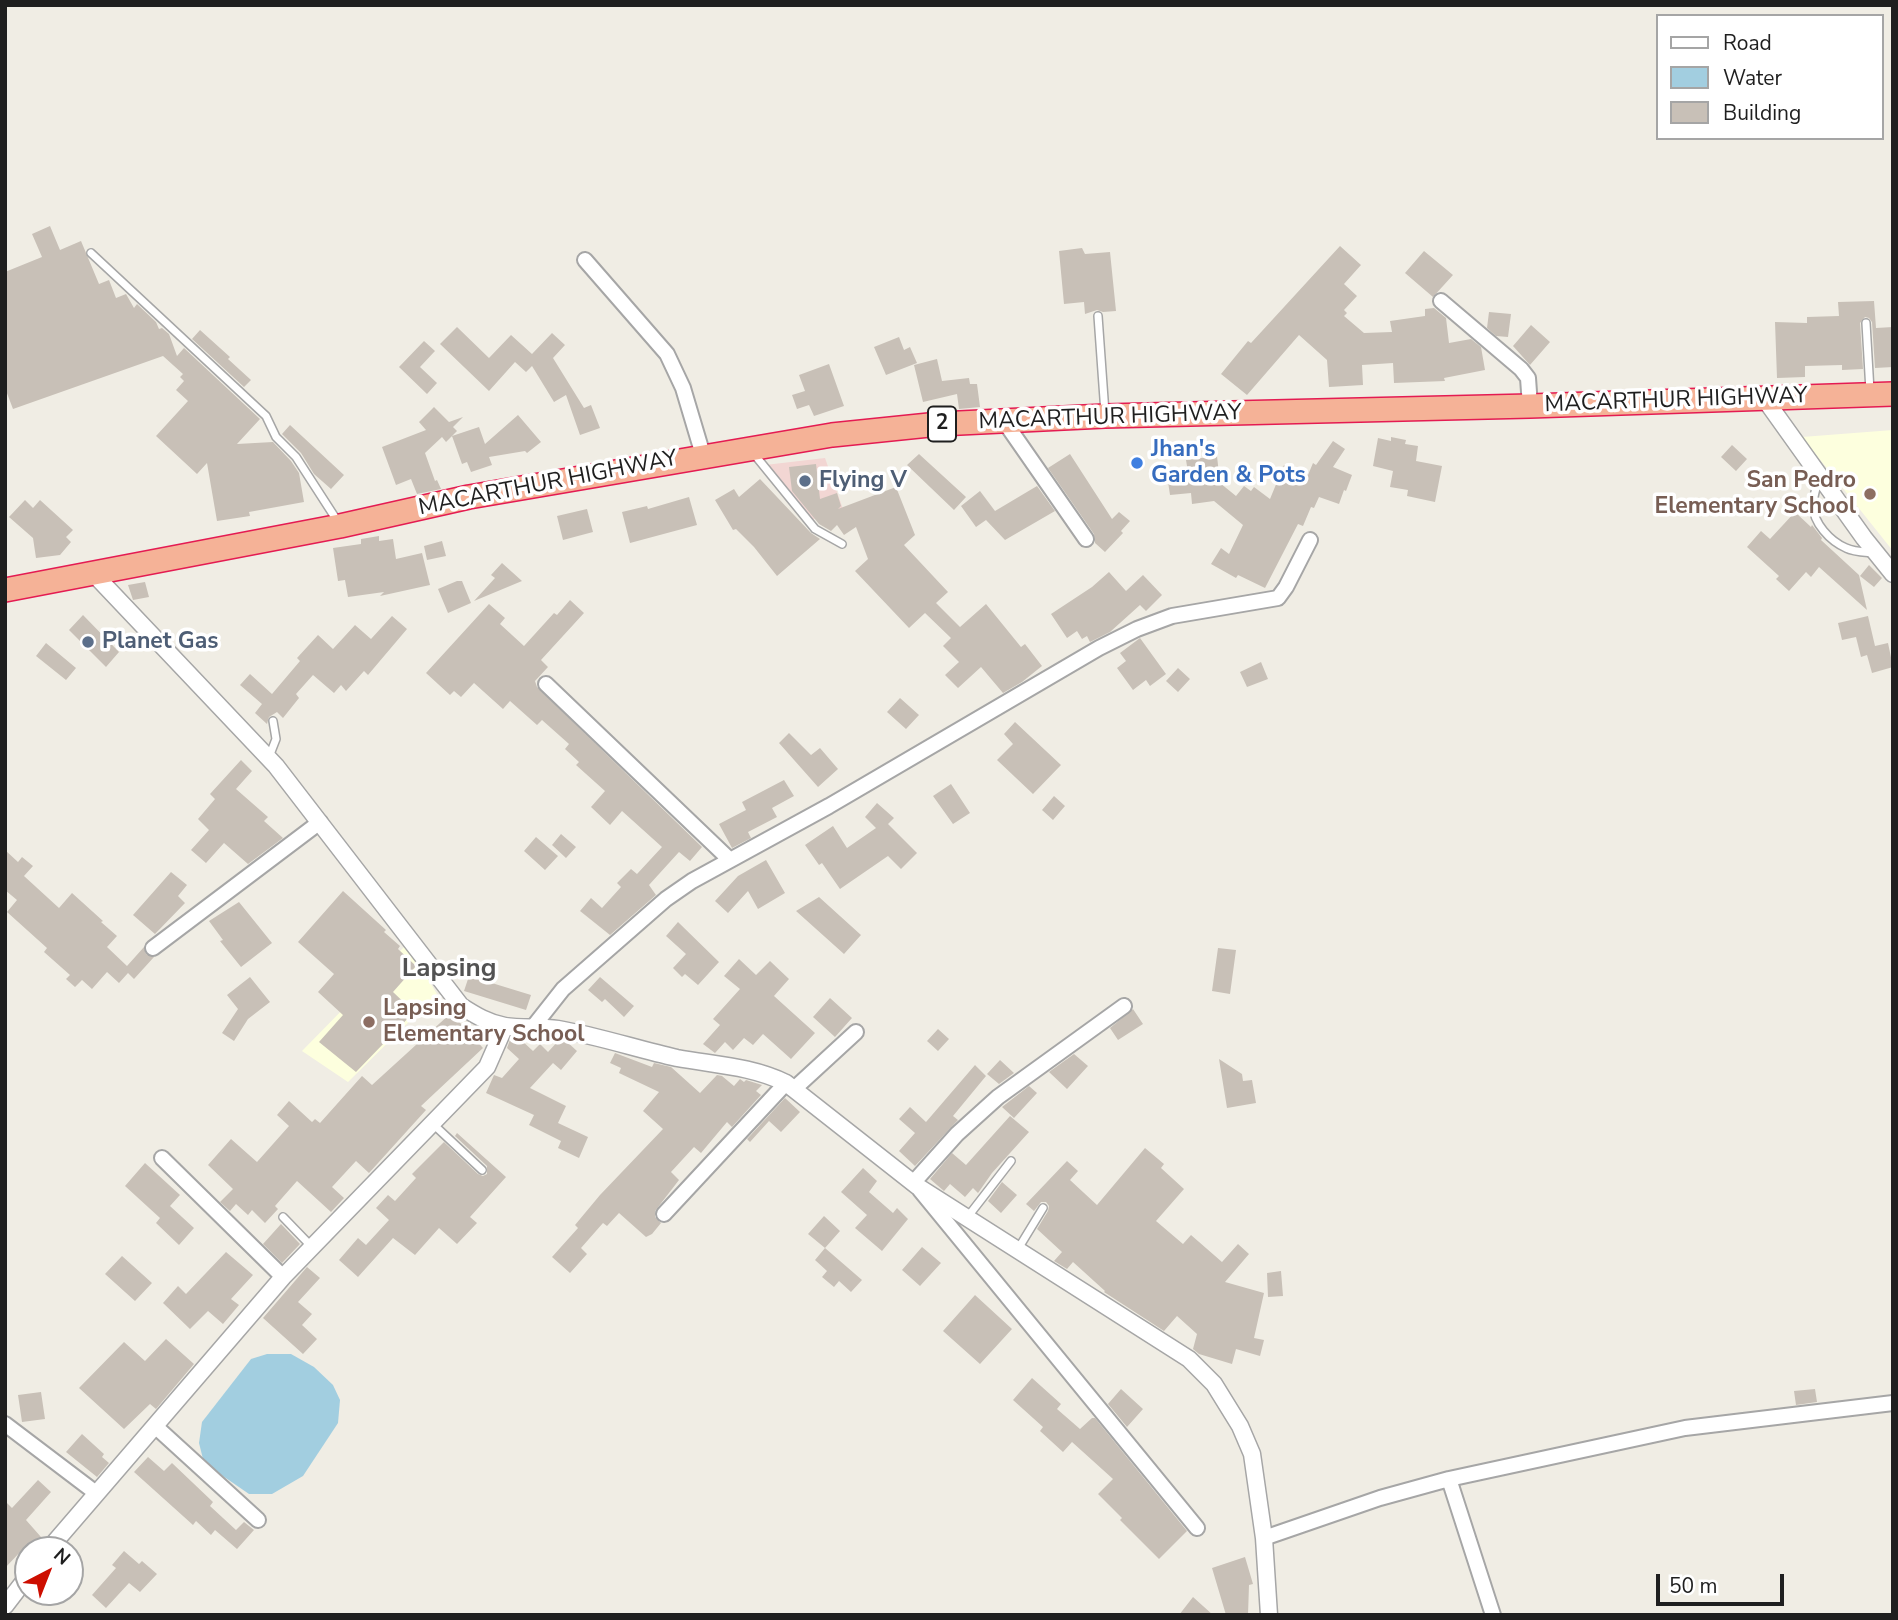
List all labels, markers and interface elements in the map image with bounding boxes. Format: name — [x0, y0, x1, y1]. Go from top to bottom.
legend — [1657, 14, 1884, 140]
text: Road — [1723, 29, 1772, 57]
text: Water — [1723, 64, 1782, 92]
text: Building — [1723, 99, 1801, 127]
street label: MACARTHUR HIGHWAY — [1544, 383, 1808, 419]
street label: MACARTHUR HIGHWAY — [978, 400, 1242, 436]
road number: 2 — [928, 406, 956, 442]
place label: Jhan's Garden & Pots — [1151, 436, 1306, 490]
street label: MACARTHUR HIGHWAY — [416, 445, 680, 523]
marker: Jhan's Garden & Pots — [1129, 455, 1145, 471]
place label: Flying V — [819, 467, 907, 495]
place label: San Pedro Elementary School — [1654, 467, 1856, 521]
marker: Flying V — [797, 473, 813, 489]
marker: San Pedro Elementary School — [1862, 486, 1878, 502]
place label: Planet Gas — [102, 628, 219, 656]
marker: Planet Gas — [80, 634, 96, 650]
district label: Lapsing — [402, 954, 496, 986]
place label: Lapsing Elementary School — [383, 995, 585, 1049]
marker: Lapsing Elementary School — [361, 1014, 377, 1030]
north arrow — [14, 1536, 84, 1606]
text: N — [48, 1542, 76, 1571]
scale bar — [1660, 1560, 1788, 1604]
text: 50 m — [1669, 1572, 1718, 1600]

